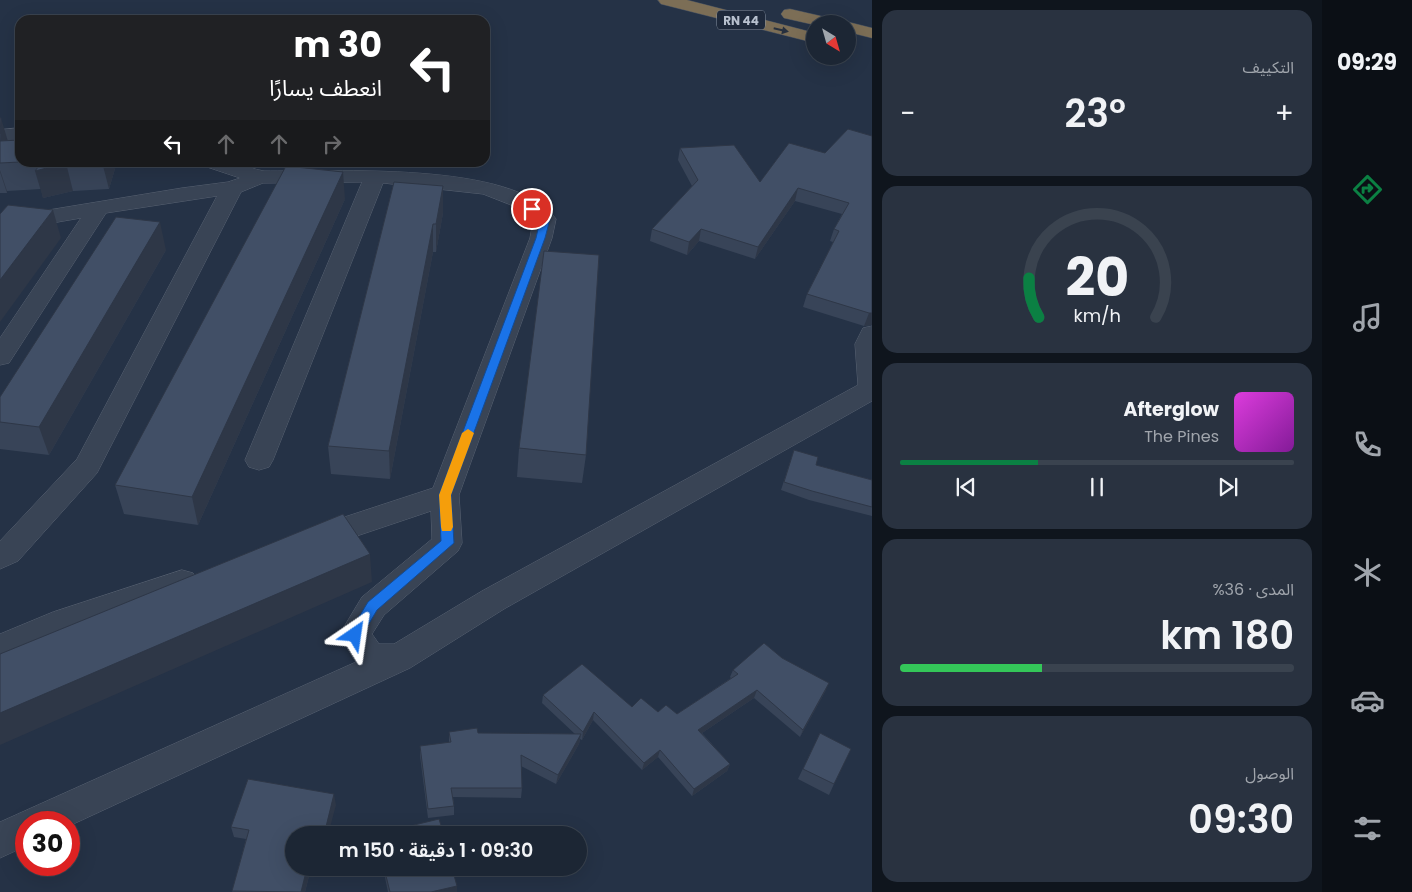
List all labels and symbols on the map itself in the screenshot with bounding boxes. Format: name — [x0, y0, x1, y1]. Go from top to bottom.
road number: RN 44 — [717, 10, 765, 30]
north arrow — [806, 15, 856, 65]
one-way arrow — [774, 26, 789, 34]
pin — [511, 188, 553, 230]
position arrow — [328, 608, 380, 660]
speed limit sign: 30 — [15, 811, 80, 876]

